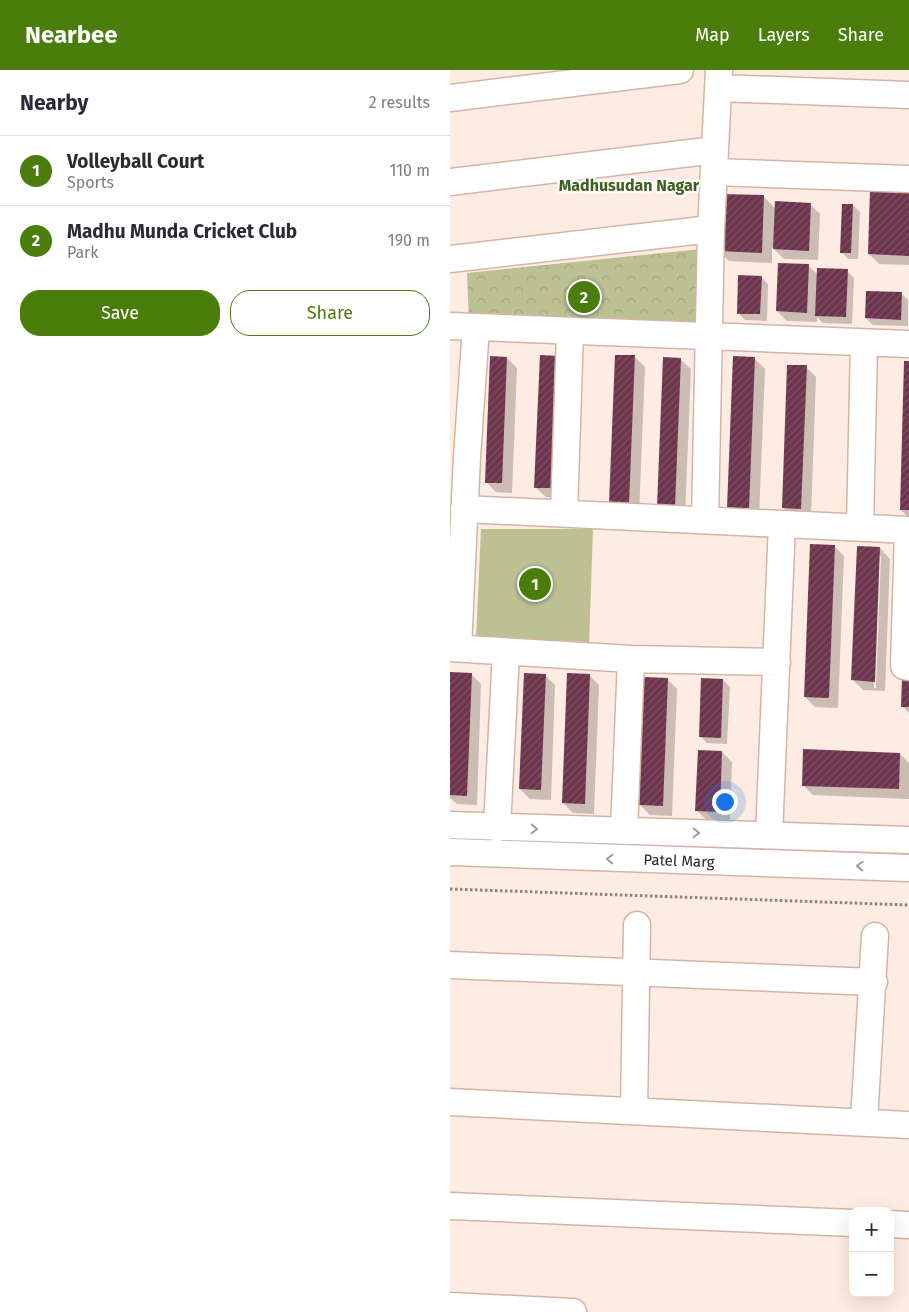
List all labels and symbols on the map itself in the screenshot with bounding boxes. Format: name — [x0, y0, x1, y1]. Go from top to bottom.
district label: Madhusudan Nagar — [559, 176, 700, 195]
pin: 2 — [568, 278, 600, 316]
pin: 1 — [519, 565, 551, 603]
your location — [712, 789, 738, 815]
one-way arrow — [530, 824, 538, 834]
one-way arrow — [692, 828, 700, 838]
street label: Patel Marg — [643, 851, 715, 871]
one-way arrow — [606, 853, 614, 864]
one-way arrow — [856, 861, 864, 872]

